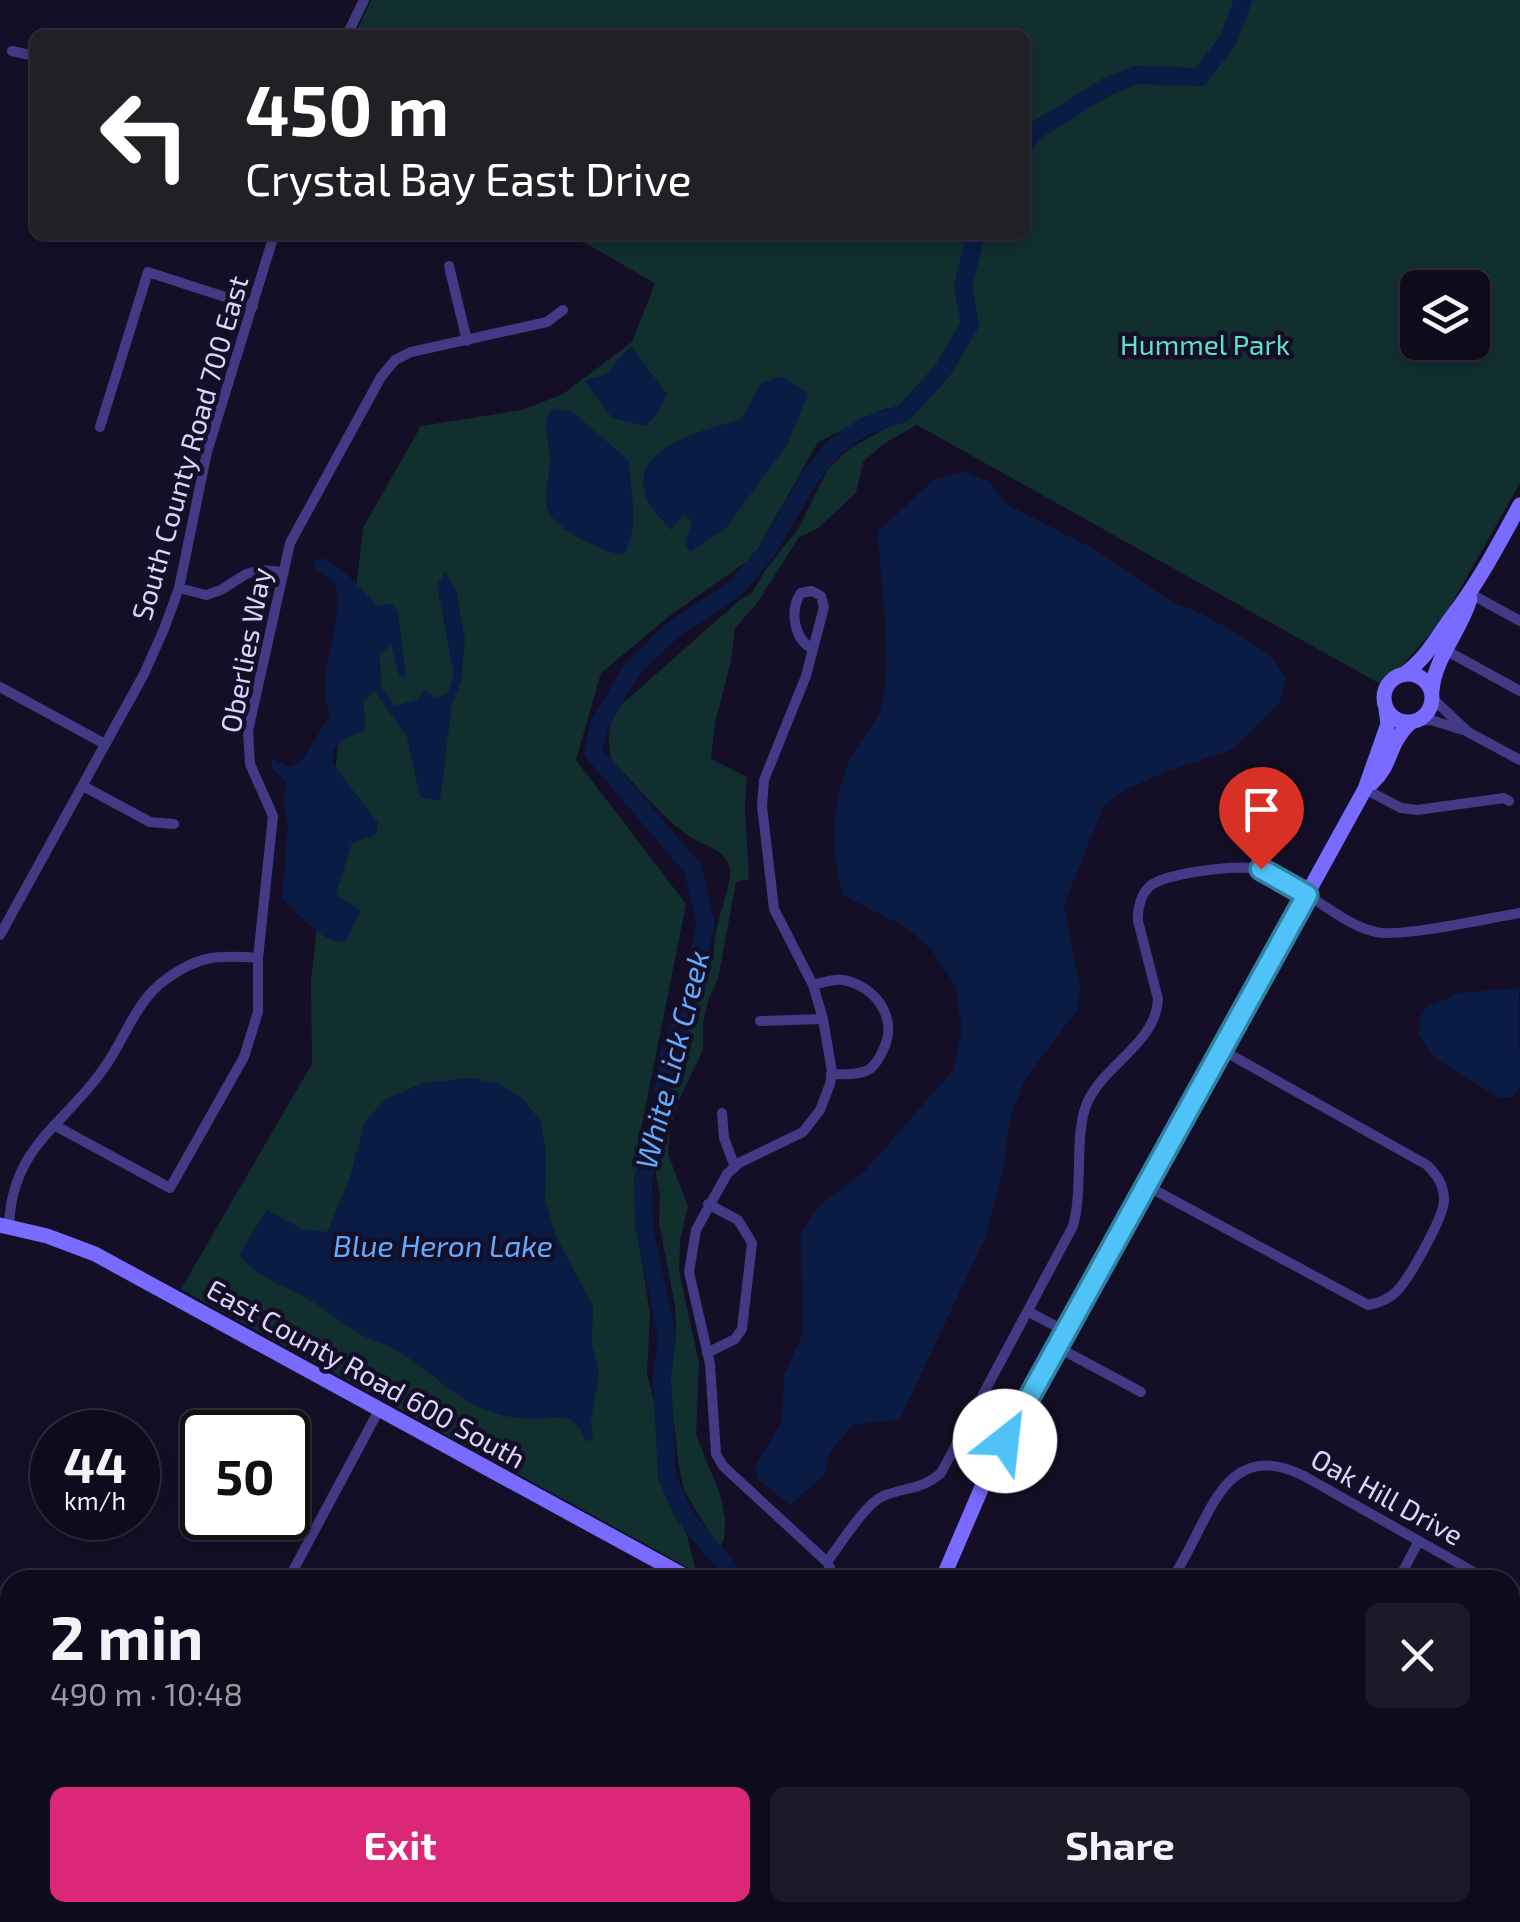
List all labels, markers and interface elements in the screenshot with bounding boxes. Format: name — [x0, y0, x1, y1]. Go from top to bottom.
text: 450 m — [245, 66, 449, 150]
icon: left — [80, 70, 210, 200]
text: Crystal Bay East Drive — [245, 151, 692, 205]
map controls — [1400, 270, 1490, 360]
button: layers — [1400, 270, 1490, 360]
street label: South County Road 700 East — [123, 271, 255, 624]
park label: Hummel Park — [1120, 327, 1290, 361]
street label: Oberlies Way — [212, 564, 278, 735]
pin — [1219, 767, 1304, 870]
icon: arrive — [1234, 782, 1289, 837]
water label: White Lick Creek — [627, 947, 716, 1172]
water label: Blue Heron Lake — [333, 1227, 553, 1263]
street label: East County Road 600 South — [201, 1271, 532, 1475]
position arrow — [953, 1389, 1057, 1493]
speed limit sign: 50 — [180, 1410, 310, 1540]
text: 44 — [63, 1433, 127, 1493]
street label: Oak Hill Drive — [1306, 1440, 1469, 1552]
text: km/h — [64, 1485, 126, 1515]
text: 2 min — [50, 1600, 203, 1672]
button: close — [1365, 1603, 1470, 1708]
text: 490 m · 10:48 — [50, 1674, 243, 1712]
button: Exit — [50, 1787, 750, 1902]
button: Share — [770, 1787, 1470, 1902]

